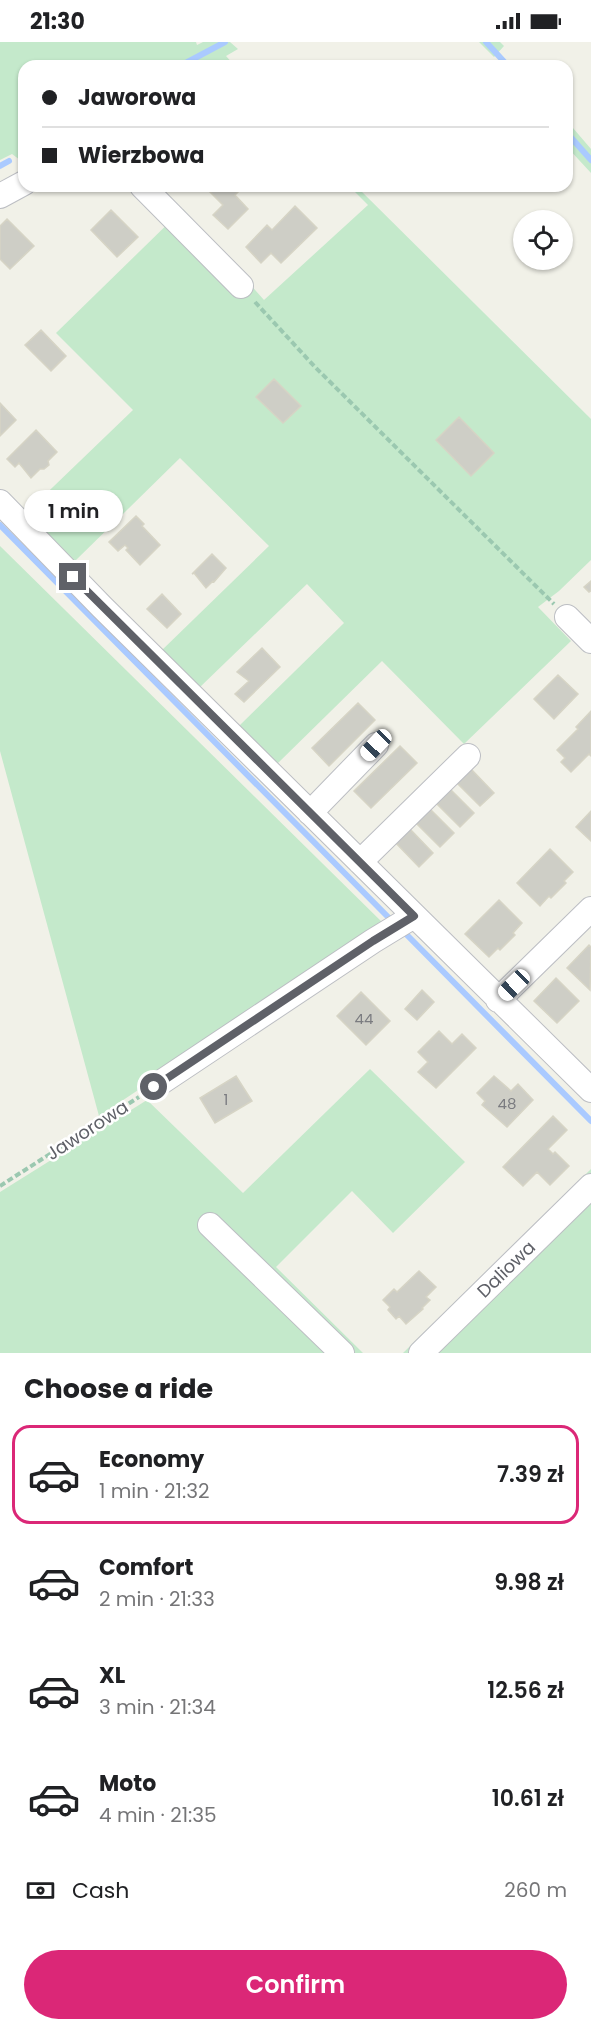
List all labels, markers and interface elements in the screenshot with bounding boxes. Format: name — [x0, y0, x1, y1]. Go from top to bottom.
text: 21:30 — [30, 6, 85, 37]
text: Jaworowa — [78, 82, 196, 113]
text: Wierzbowa — [78, 140, 204, 171]
map controls — [513, 210, 573, 270]
button: locate — [513, 210, 573, 270]
callout: 1 min — [23, 490, 122, 532]
text: 1 min — [48, 497, 99, 525]
route end — [59, 563, 86, 590]
car — [357, 726, 395, 764]
car — [495, 966, 533, 1004]
house number: 44 — [355, 1008, 373, 1029]
route start — [140, 1073, 167, 1100]
house number: 1 — [224, 1089, 228, 1110]
house number: 48 — [498, 1093, 516, 1114]
street label: Jaworowa — [41, 1094, 133, 1166]
street label: Daliowa — [471, 1235, 541, 1303]
text: Choose a ride — [24, 1370, 213, 1407]
text: Economy — [99, 1444, 204, 1475]
icon: car — [27, 1448, 81, 1502]
text: 7.39 zł — [497, 1459, 564, 1490]
text: 1 min · 21:32 — [99, 1477, 209, 1505]
text: Comfort — [99, 1552, 193, 1583]
icon: car — [27, 1556, 81, 1610]
text: 9.98 zł — [494, 1567, 564, 1598]
text: 2 min · 21:33 — [99, 1585, 215, 1613]
text: XL — [99, 1660, 125, 1691]
icon: car — [27, 1664, 81, 1718]
text: 12.56 zł — [487, 1675, 564, 1706]
text: 3 min · 21:34 — [99, 1693, 216, 1721]
text: Moto — [99, 1768, 156, 1799]
icon: car — [27, 1772, 81, 1826]
text: 10.61 zł — [492, 1783, 564, 1814]
text: 4 min · 21:35 — [99, 1801, 217, 1829]
icon: cash — [24, 1874, 57, 1907]
text: Cash — [72, 1875, 129, 1906]
text: 260 m — [504, 1876, 567, 1904]
button: Confirm — [24, 1950, 567, 2019]

